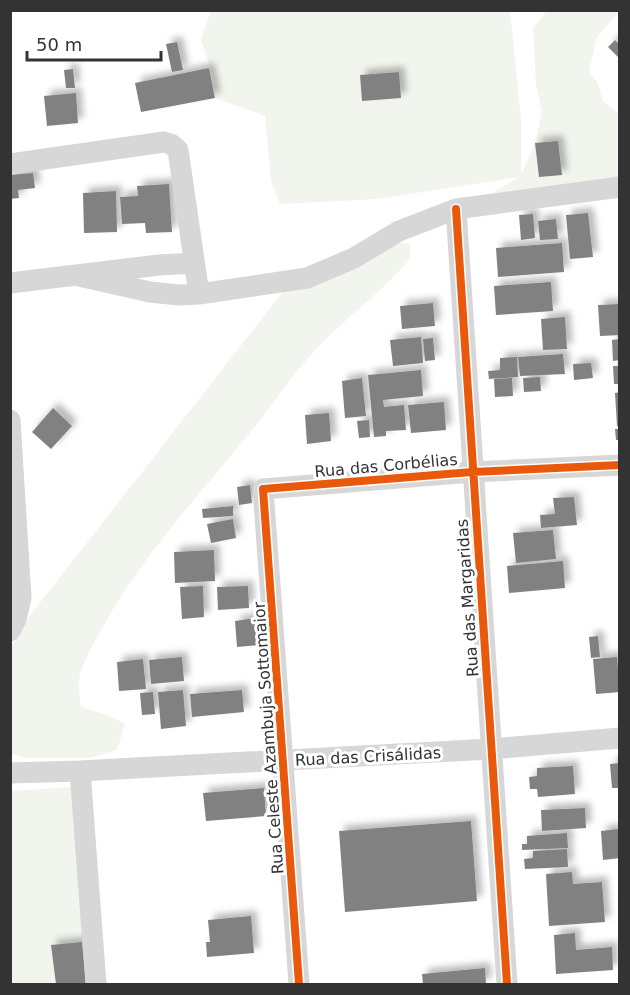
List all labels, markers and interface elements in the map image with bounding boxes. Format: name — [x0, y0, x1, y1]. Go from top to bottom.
scale bar — [27, 24, 160, 62]
text: 50 m — [36, 34, 82, 55]
street label: Rua das Corbélias — [314, 450, 458, 481]
street label: Rua das Margaridas — [453, 518, 482, 677]
street label: Rua Celeste Azambuja Sottomaior — [249, 601, 288, 875]
street label: Rua das Crisálidas — [294, 743, 442, 770]

